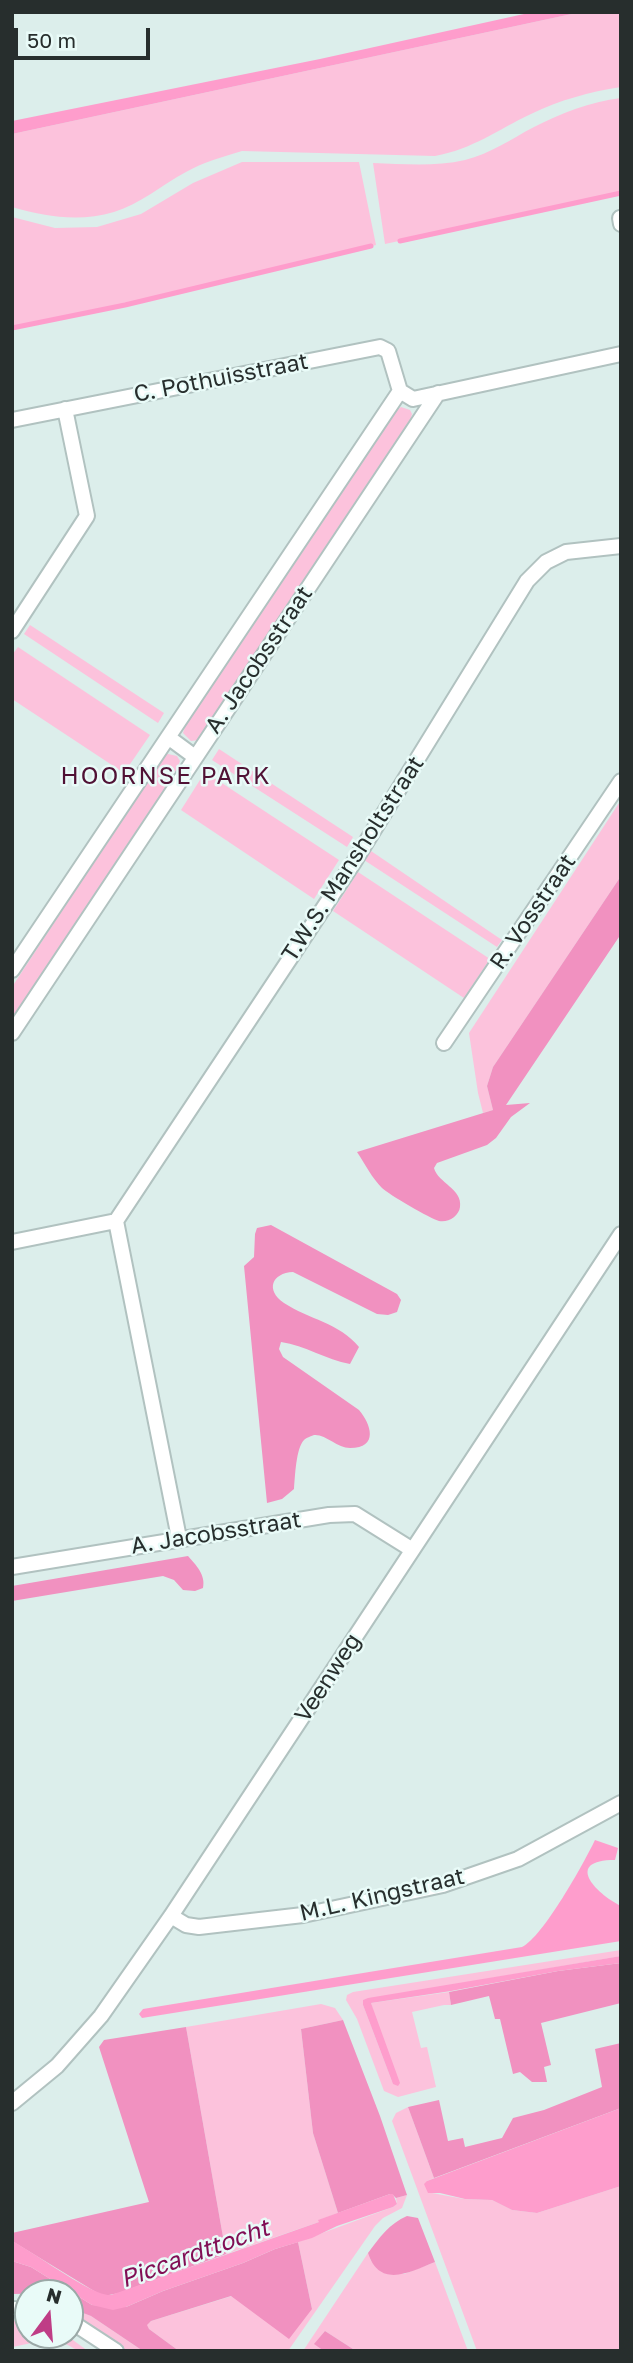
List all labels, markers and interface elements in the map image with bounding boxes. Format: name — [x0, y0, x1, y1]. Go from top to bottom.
scale bar — [18, 14, 154, 58]
text: 50 m — [27, 27, 76, 53]
street label: C. Pothuisstraat — [131, 348, 311, 408]
street label: A. Jacobsstraat — [200, 581, 318, 739]
street label: T.W.S. Mansholtstraat — [276, 751, 430, 967]
district label: HOORNSE PARK — [62, 762, 270, 790]
street label: R. Vosstraat — [484, 849, 582, 975]
street label: A. Jacobsstraat — [129, 1506, 303, 1560]
street label: Veenweg — [289, 1628, 367, 1728]
street label: M.L. Kingstraat — [297, 1863, 467, 1927]
water label: Piccardttocht — [117, 2214, 273, 2294]
north arrow — [14, 2279, 84, 2349]
text: N — [44, 2282, 64, 2308]

